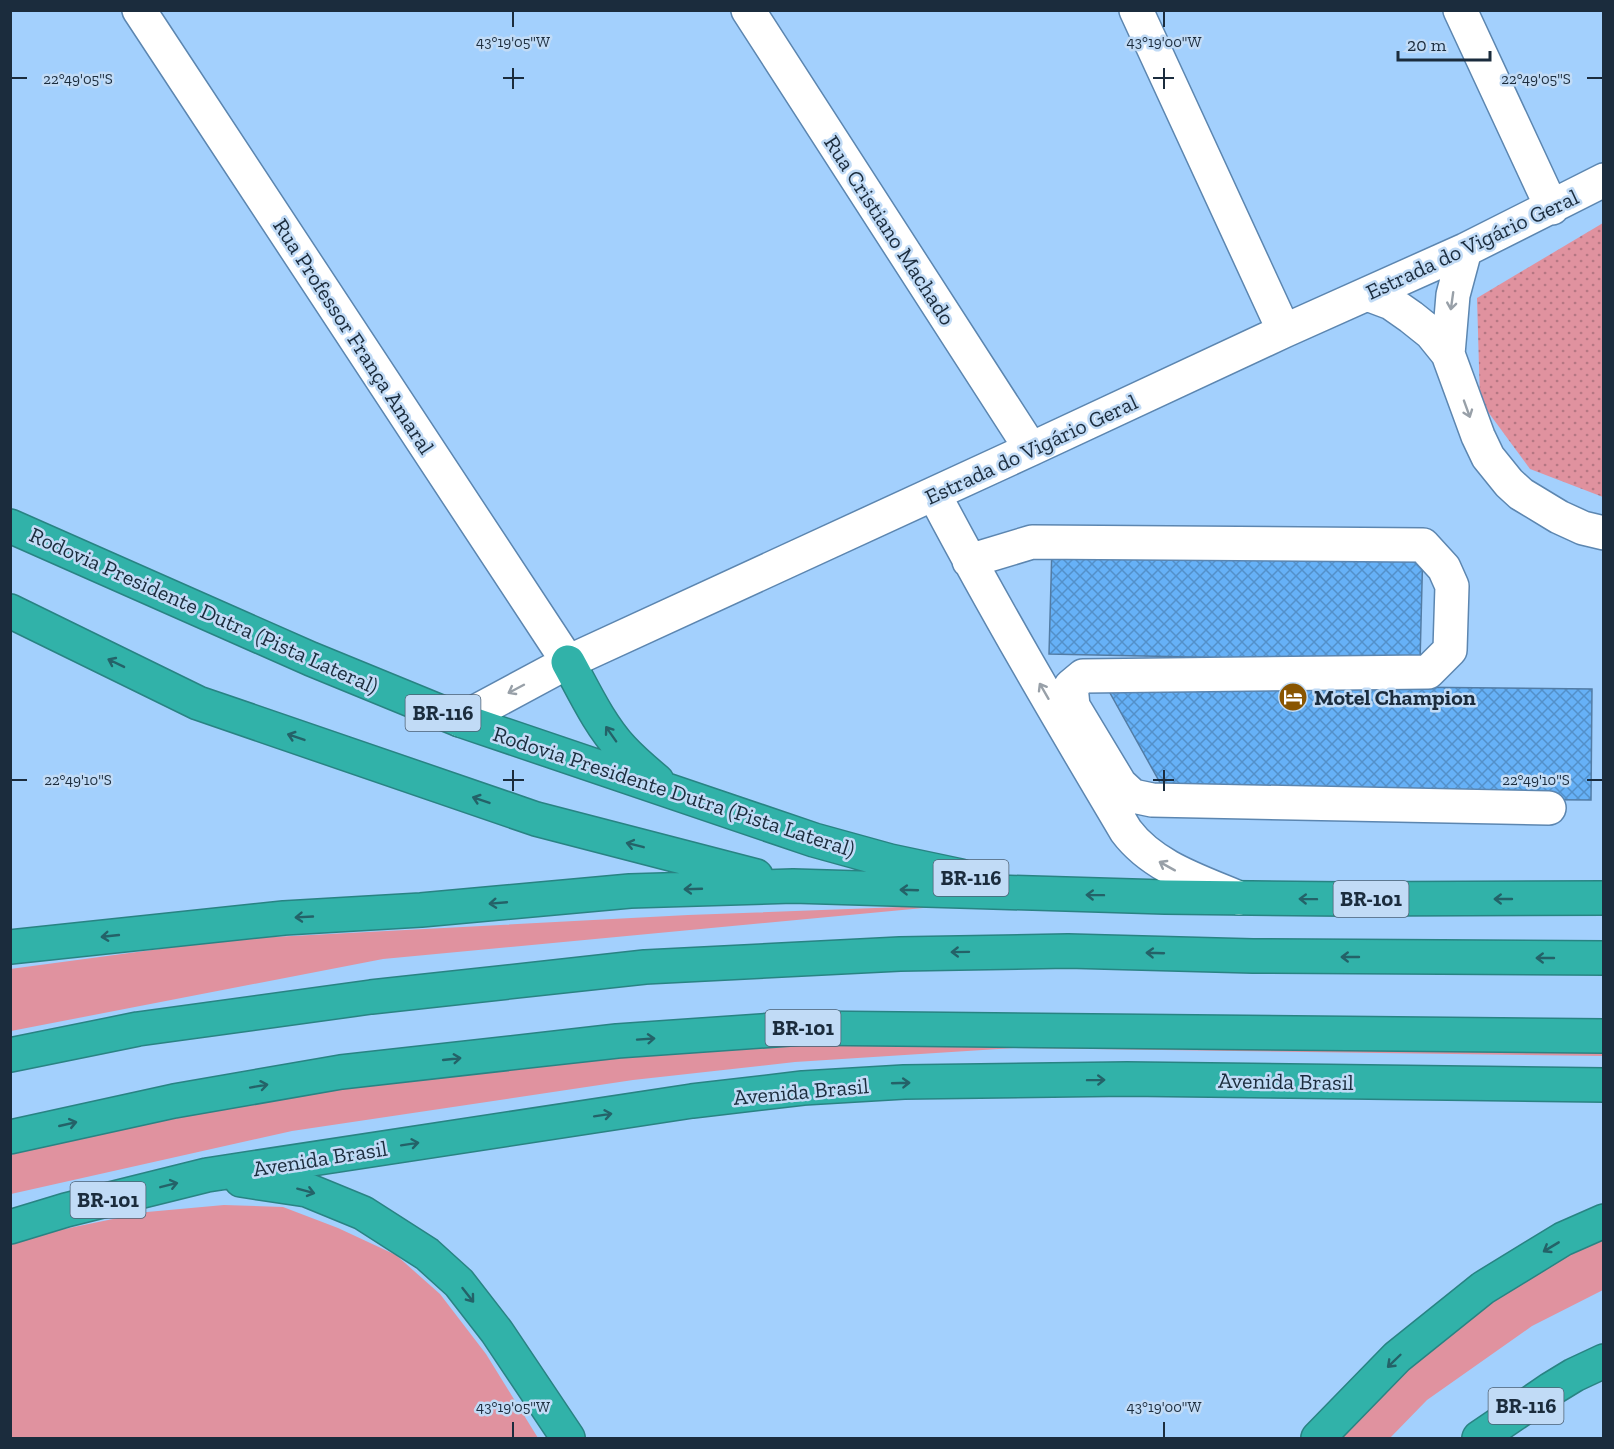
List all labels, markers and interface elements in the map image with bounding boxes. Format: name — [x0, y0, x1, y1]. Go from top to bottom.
scale bar — [1398, 24, 1490, 62]
text: 43°19'05"W — [476, 33, 550, 51]
text: 43°19'00"W — [1127, 33, 1201, 51]
text: 20 m — [1407, 34, 1447, 56]
text: 22°49'05"S — [43, 70, 113, 88]
text: 22°49'05"S — [1501, 70, 1571, 88]
street label: Rua Cristiano Machado — [818, 130, 961, 330]
street label: Estrada do Vigário Geral — [1362, 183, 1583, 306]
street label: Rua Professor França Amaral — [267, 213, 440, 459]
one-way arrow — [1447, 291, 1458, 311]
street label: Estrada do Vigário Geral — [921, 388, 1142, 511]
one-way arrow — [1463, 399, 1474, 418]
street label: Rodovia Presidente Dutra (Pista Lateral) — [25, 521, 382, 700]
one-way arrow — [108, 656, 126, 668]
hotel icon: Motel Champion — [1277, 681, 1309, 713]
one-way arrow — [1038, 683, 1049, 701]
one-way arrow — [508, 684, 526, 695]
place label: Motel Champion — [1314, 684, 1476, 711]
road number: BR-116 — [406, 695, 480, 731]
street label: Rodovia Presidente Dutra (Pista Lateral) — [490, 720, 858, 863]
one-way arrow — [605, 727, 617, 743]
one-way arrow — [287, 730, 306, 741]
text: 22°49'10"S — [44, 771, 112, 789]
text: 22°49'10"S — [1502, 771, 1570, 789]
one-way arrow — [472, 794, 491, 805]
one-way arrow — [626, 838, 645, 850]
road number: BR-116 — [934, 860, 1008, 896]
one-way arrow — [1159, 860, 1176, 872]
road number: BR-101 — [1334, 881, 1408, 917]
one-way arrow — [683, 883, 703, 895]
one-way arrow — [900, 884, 920, 895]
one-way arrow — [1085, 889, 1105, 901]
one-way arrow — [1299, 893, 1319, 905]
one-way arrow — [1494, 893, 1514, 905]
one-way arrow — [489, 898, 509, 909]
one-way arrow — [294, 912, 314, 923]
one-way arrow — [100, 931, 120, 942]
one-way arrow — [951, 947, 971, 958]
one-way arrow — [1146, 947, 1166, 959]
one-way arrow — [1341, 951, 1361, 963]
one-way arrow — [1536, 952, 1556, 964]
road number: BR-101 — [766, 1010, 840, 1046]
one-way arrow — [635, 1033, 655, 1044]
one-way arrow — [441, 1054, 461, 1065]
street label: Avenida Brasil — [1218, 1067, 1354, 1096]
street label: Avenida Brasil — [732, 1072, 870, 1111]
one-way arrow — [1085, 1074, 1105, 1086]
one-way arrow — [890, 1077, 910, 1088]
one-way arrow — [248, 1080, 268, 1091]
one-way arrow — [592, 1109, 612, 1120]
one-way arrow — [58, 1118, 77, 1130]
street label: Avenida Brasil — [251, 1135, 389, 1182]
one-way arrow — [400, 1138, 419, 1149]
one-way arrow — [159, 1178, 178, 1190]
road number: BR-101 — [70, 1182, 146, 1218]
one-way arrow — [296, 1186, 315, 1197]
one-way arrow — [1543, 1241, 1560, 1253]
one-way arrow — [461, 1286, 474, 1302]
one-way arrow — [1386, 1353, 1401, 1368]
road number: BR-116 — [1488, 1388, 1564, 1424]
text: 43°19'05"W — [476, 1398, 550, 1416]
text: 43°19'00"W — [1127, 1398, 1201, 1416]

